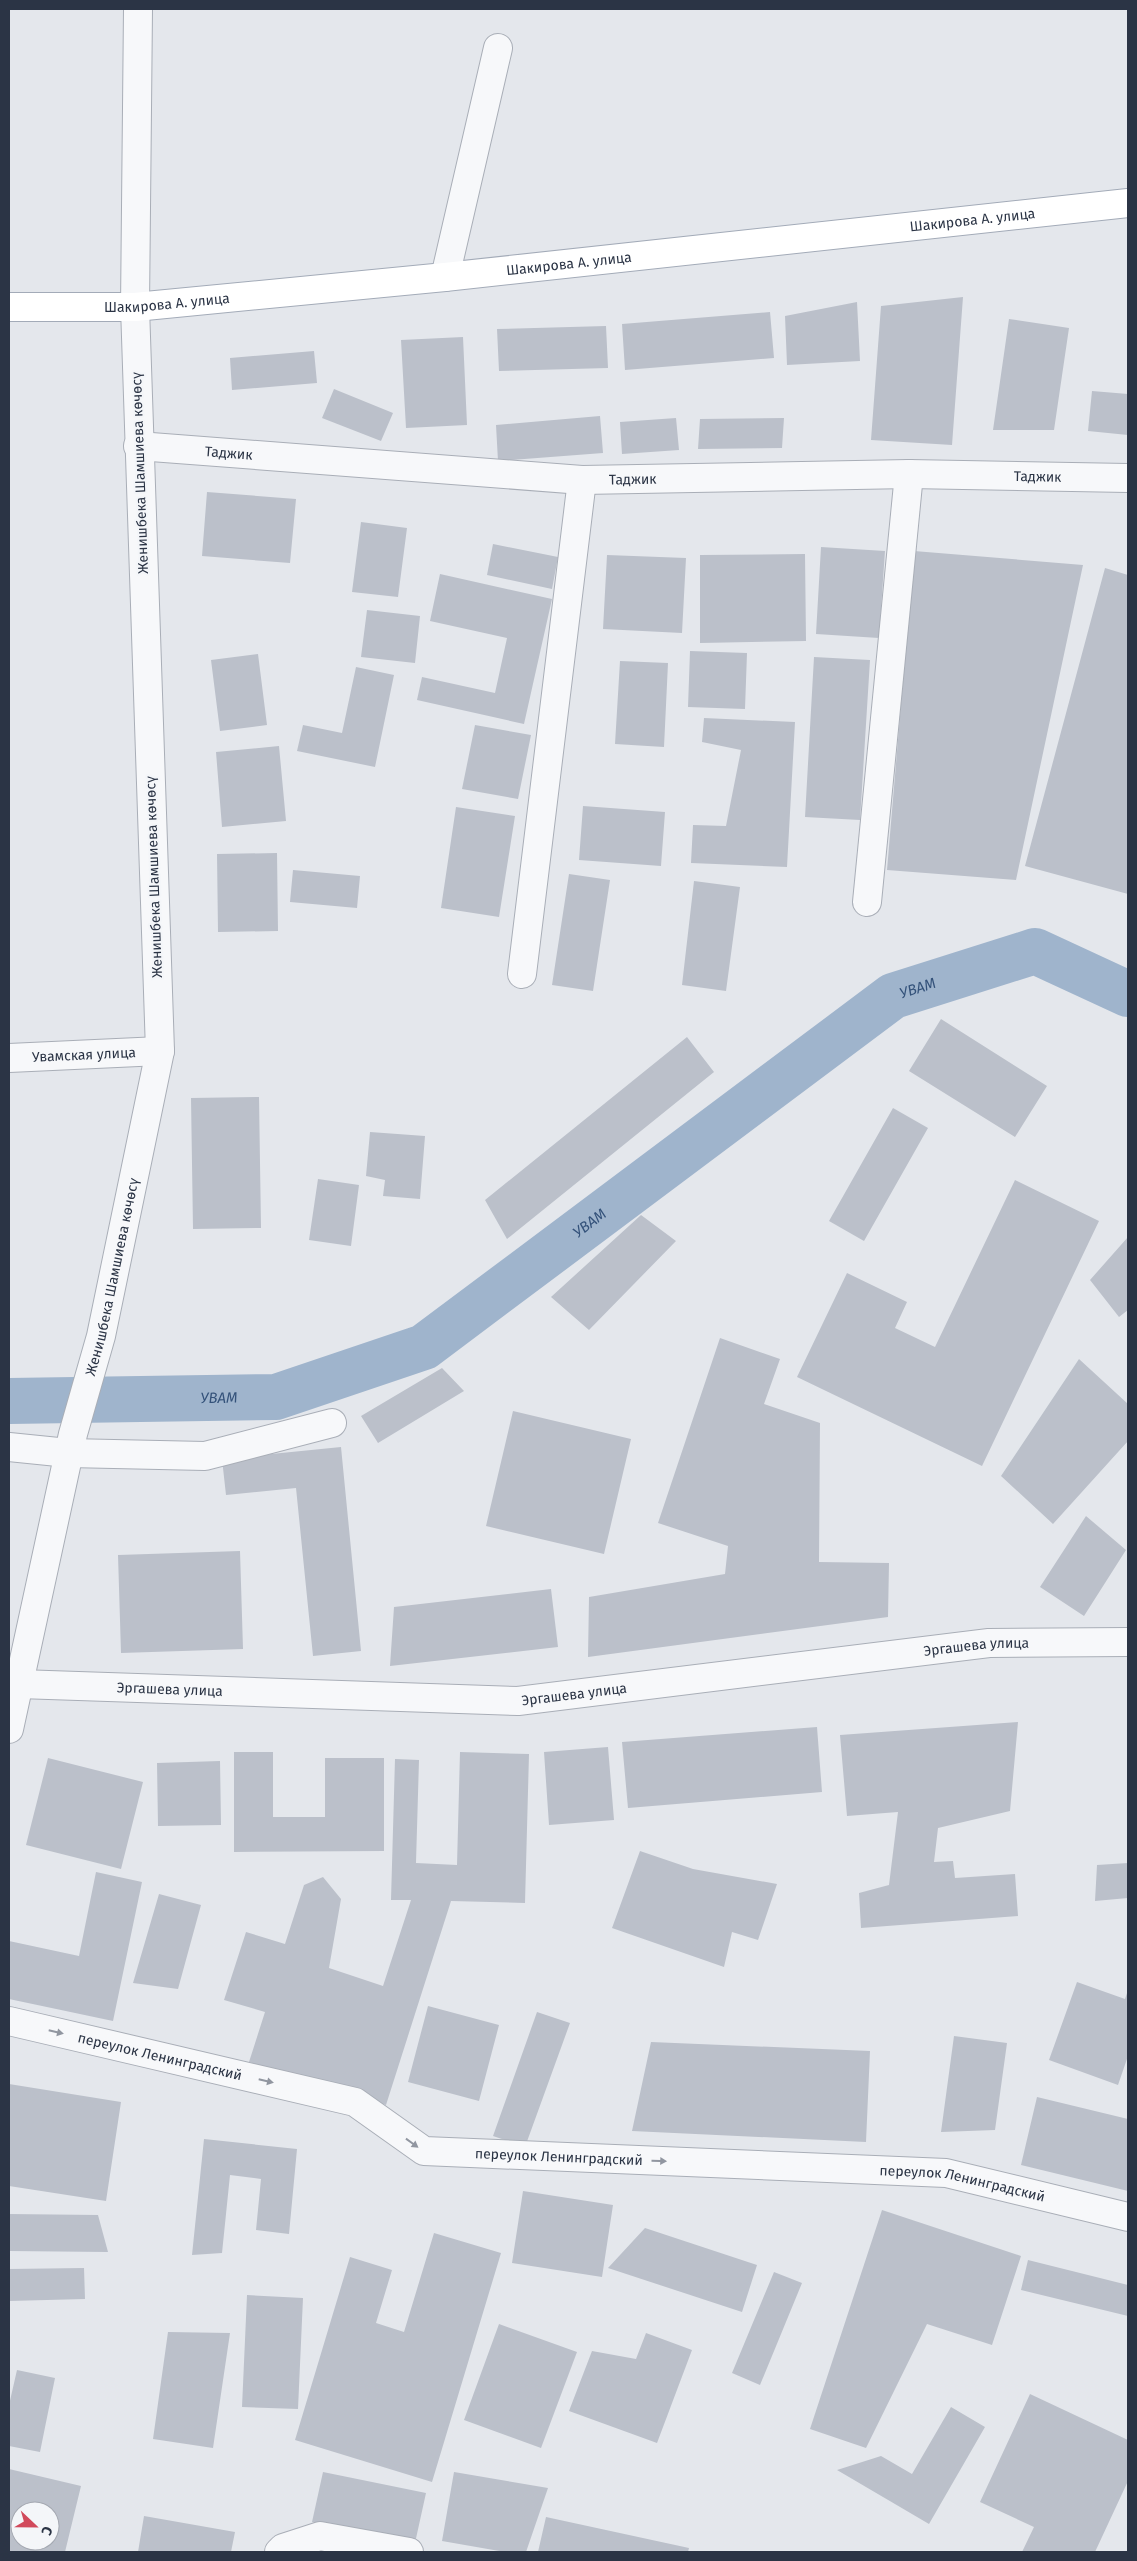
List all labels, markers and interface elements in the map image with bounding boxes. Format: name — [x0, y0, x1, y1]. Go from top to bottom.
street label: Шакирова А. улица — [909, 205, 1036, 235]
street label: Шакирова А. улица — [505, 248, 632, 279]
street label: Шакирова А. улица — [104, 289, 230, 316]
street label: Женишбека Шамшиева көчөсү — [128, 372, 152, 574]
street label: Таджик — [204, 443, 254, 463]
street label: Таджик — [1014, 467, 1062, 485]
street label: Таджик — [609, 470, 657, 488]
street label: Женишбека Шамшиева көчөсү — [142, 776, 166, 978]
water label: УВАМ — [897, 974, 938, 1002]
street label: Увамская улица — [32, 1044, 136, 1065]
street label: Женишбека Шамшиева көчөсү — [82, 1176, 142, 1378]
water label: УВАМ — [569, 1205, 610, 1241]
water label: УВАМ — [200, 1389, 238, 1407]
street label: Эргашева улица — [923, 1634, 1029, 1659]
street label: Эргашева улица — [117, 1679, 223, 1699]
street label: Эргашева улица — [521, 1679, 628, 1709]
one-way arrow — [49, 2028, 64, 2036]
street label: переулок Ленинградский — [76, 2029, 244, 2084]
one-way arrow — [258, 2077, 273, 2085]
one-way arrow — [406, 2138, 419, 2148]
street label: переулок Ленинградский — [475, 2145, 643, 2169]
one-way arrow — [652, 2157, 668, 2165]
street label: переулок Ленинградский — [879, 2162, 1047, 2205]
north arrow — [10, 2501, 60, 2551]
text: С — [37, 2524, 56, 2538]

